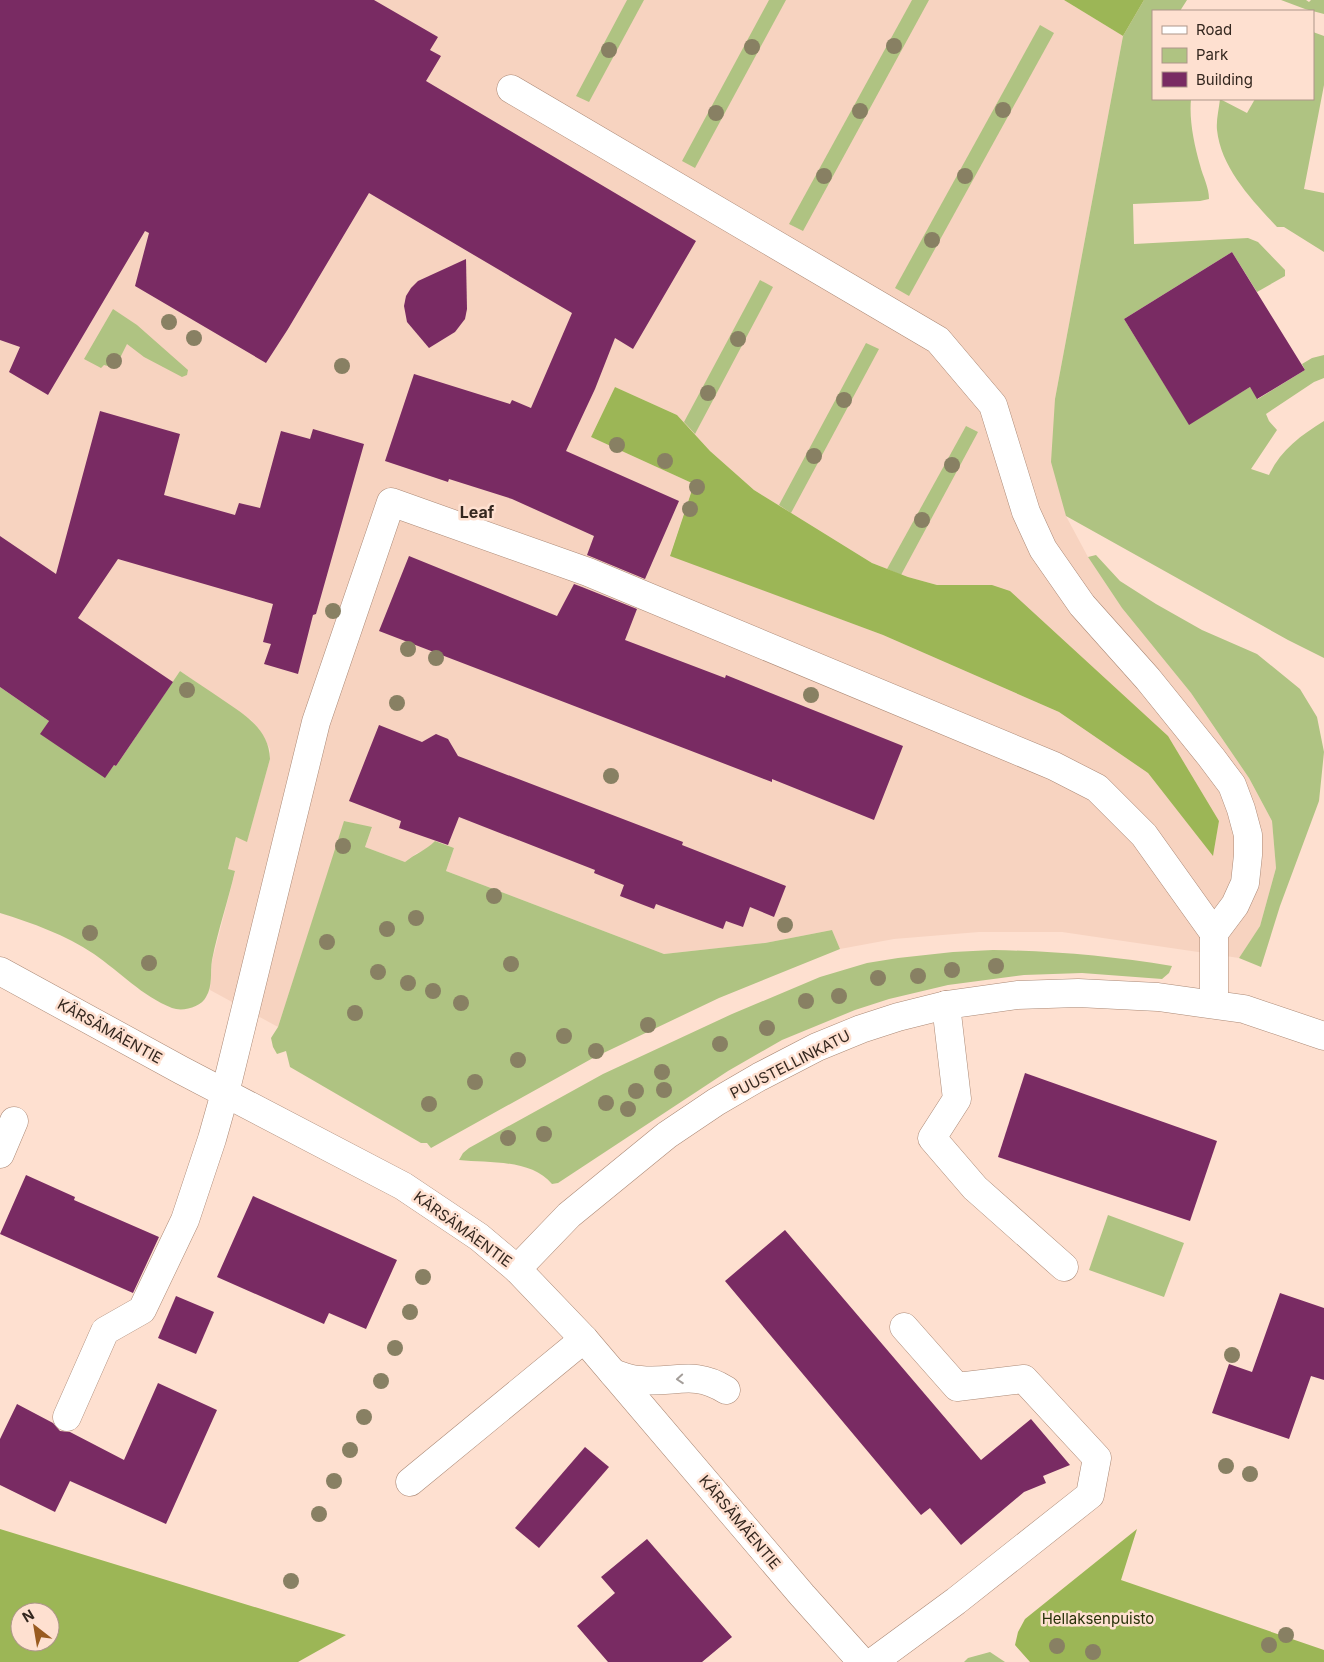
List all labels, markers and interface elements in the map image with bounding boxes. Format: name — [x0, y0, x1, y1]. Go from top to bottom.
legend — [1152, 10, 1314, 100]
text: Road — [1196, 20, 1232, 39]
text: Park — [1196, 45, 1229, 64]
text: Building — [1196, 70, 1253, 89]
district label: Leaf — [460, 502, 495, 522]
street label: KÄRSÄMÄENTIE — [54, 994, 166, 1068]
street label: PUUSTELLINKATU — [727, 1025, 853, 1103]
street label: KÄRSÄMÄENTIE — [410, 1187, 516, 1271]
one-way arrow — [676, 1373, 684, 1384]
street label: KÄRSÄMÄENTIE — [695, 1471, 785, 1573]
north arrow — [10, 1602, 60, 1652]
text: N — [19, 1605, 37, 1625]
park label: Hellaksenpuisto — [1042, 1609, 1154, 1628]

